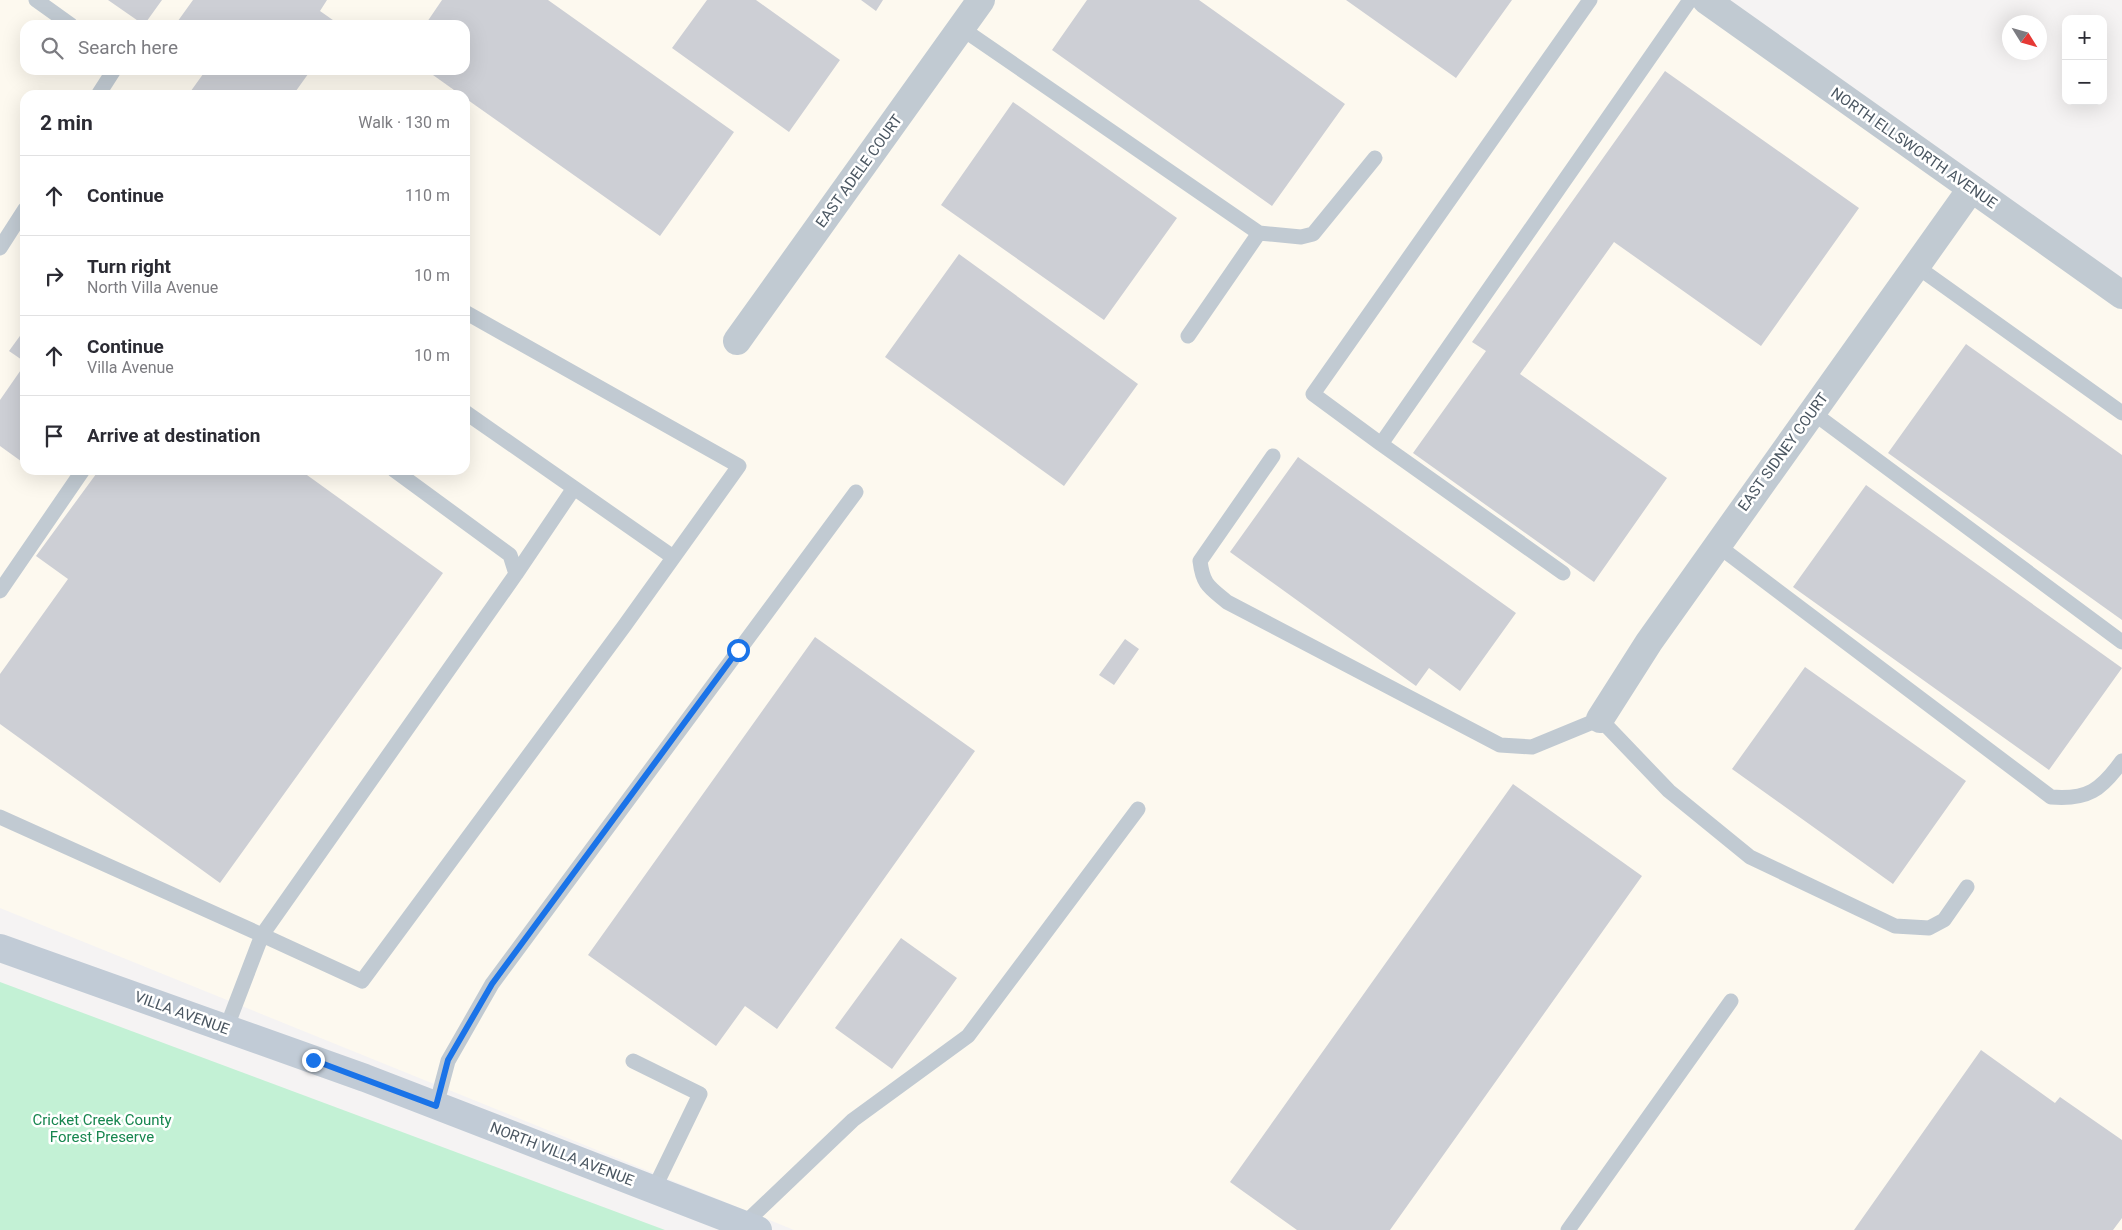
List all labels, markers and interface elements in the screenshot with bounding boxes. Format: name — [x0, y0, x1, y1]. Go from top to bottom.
north arrow — [2002, 15, 2047, 60]
map controls — [2062, 15, 2107, 105]
button: + — [2062, 15, 2107, 60]
search box — [20, 20, 470, 75]
icon: search — [38, 34, 66, 62]
text: Search here — [78, 36, 178, 59]
button: − — [2062, 60, 2107, 105]
street label: NORTH ELLSWORTH AVENUE — [1828, 84, 2001, 213]
text: 2 min — [40, 111, 93, 135]
street label: EAST ADELE COURT — [812, 111, 906, 231]
text: Walk · 130 m — [358, 113, 450, 132]
icon: ahead — [40, 182, 68, 210]
text: Continue — [87, 184, 164, 207]
text: 110 m — [405, 186, 450, 205]
text: Turn right — [87, 255, 171, 278]
icon: right — [40, 262, 68, 290]
text: 10 m — [414, 266, 450, 285]
text: North Villa Avenue — [87, 278, 218, 297]
text: Continue — [87, 335, 164, 358]
icon: ahead — [40, 342, 68, 370]
text: 10 m — [414, 346, 450, 365]
text: Villa Avenue — [87, 358, 174, 377]
street label: EAST SIDNEY COURT — [1734, 389, 1832, 515]
icon: arrive — [40, 422, 68, 450]
text: Arrive at destination — [87, 424, 260, 447]
route start — [727, 639, 750, 662]
street label: VILLA AVENUE — [132, 988, 232, 1039]
route end — [302, 1049, 325, 1072]
park label: Cricket Creek County Forest Preserve — [32, 1111, 172, 1146]
street label: NORTH VILLA AVENUE — [488, 1118, 637, 1190]

